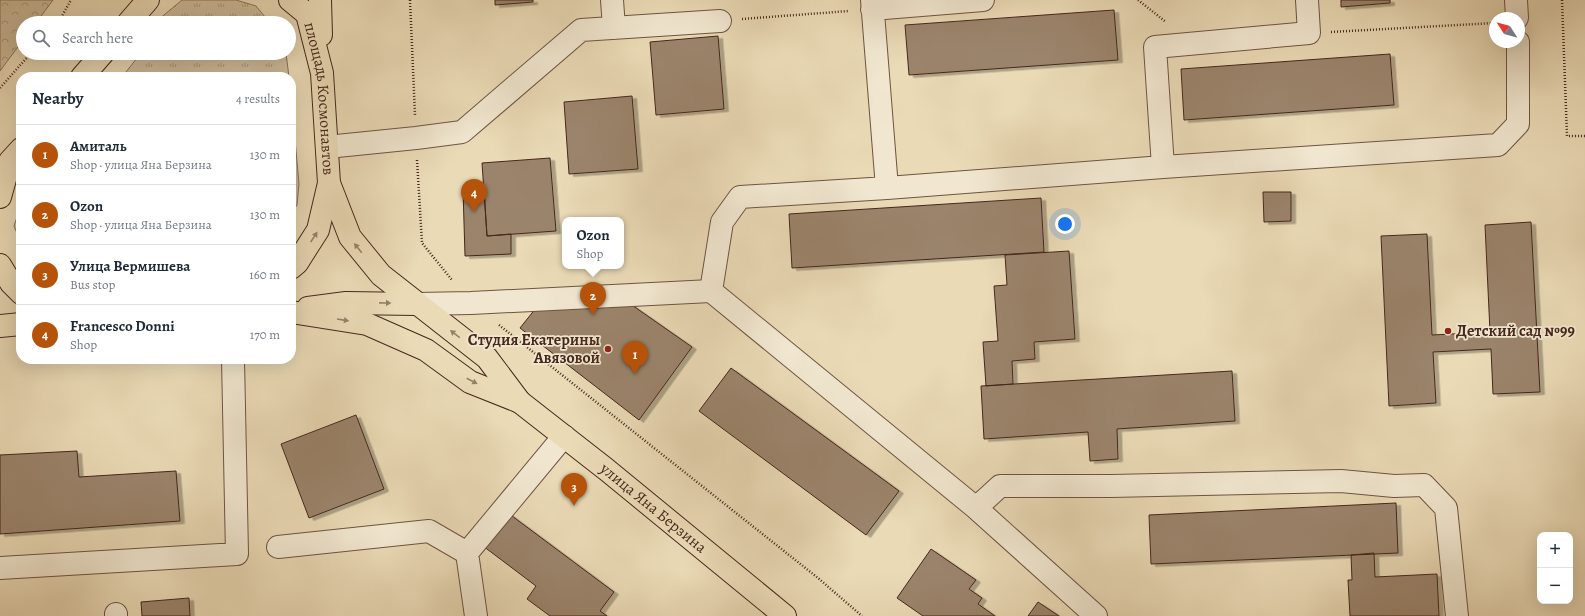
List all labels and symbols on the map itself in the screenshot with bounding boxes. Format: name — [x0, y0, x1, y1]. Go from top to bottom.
north arrow — [1489, 12, 1525, 48]
street label: площадь Космонавтов — [298, 20, 339, 176]
pin: 4 — [461, 179, 487, 212]
your location — [1055, 214, 1075, 234]
one-way arrow — [310, 232, 318, 242]
one-way arrow — [354, 242, 363, 253]
pin: 2 — [580, 282, 606, 315]
one-way arrow — [379, 300, 392, 306]
one-way arrow — [337, 317, 349, 323]
place label: Детский сад №99 — [1456, 320, 1575, 342]
marker: Детский сад №99 — [1443, 326, 1453, 336]
one-way arrow — [450, 329, 461, 338]
place label: Студия Екатерины Авязовой — [468, 329, 600, 369]
pin: 1 — [622, 341, 648, 374]
marker: Студия Екатерины Авязовой — [603, 344, 613, 354]
one-way arrow — [466, 378, 477, 385]
street label: улица Яна Берзина — [595, 457, 712, 559]
pin: 3 — [561, 473, 587, 506]

